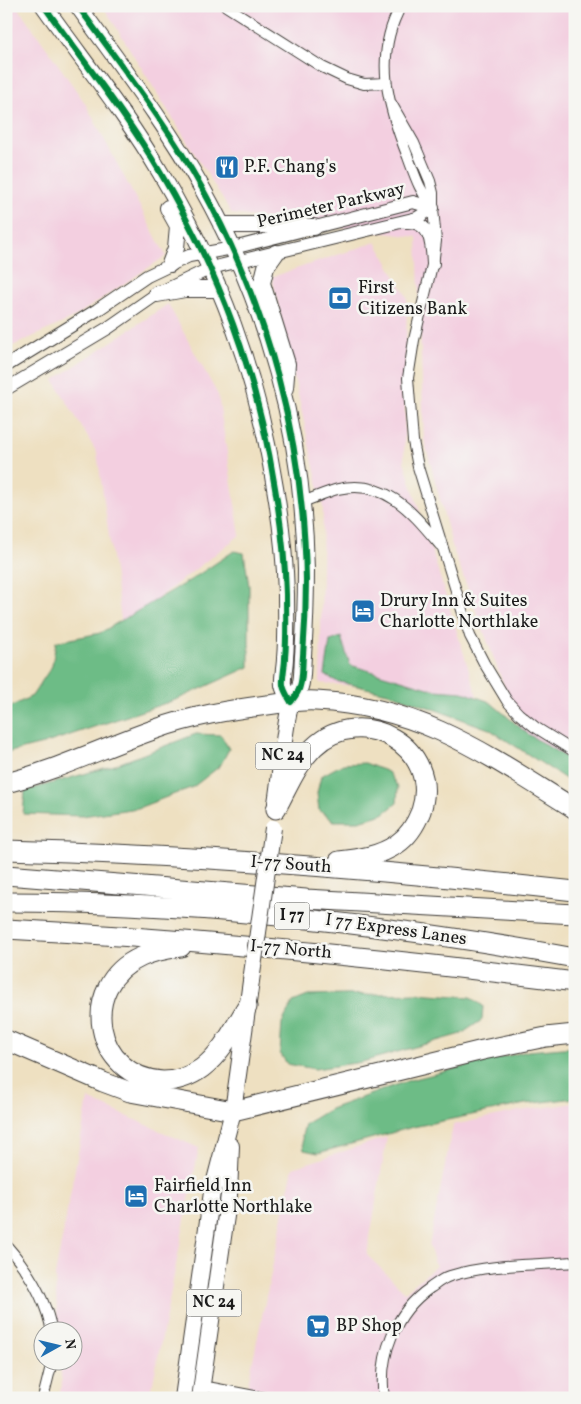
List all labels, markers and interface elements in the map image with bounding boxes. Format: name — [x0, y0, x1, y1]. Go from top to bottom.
restaurant icon: P.F. Chang's — [214, 154, 240, 180]
place label: P.F. Chang's — [244, 155, 336, 180]
street label: Perimeter Parkway — [255, 177, 407, 235]
place label: First Citizens Bank — [358, 276, 467, 322]
bank icon: First Citizens Bank — [327, 285, 353, 311]
place label: Drury Inn & Suites Charlotte Northlake — [380, 589, 538, 635]
hotel icon: Drury Inn & Suites Charlotte Northlake — [350, 598, 376, 624]
road number: NC 24 — [256, 742, 310, 769]
street label: I-77 South — [250, 850, 333, 880]
road number: I 77 — [274, 902, 310, 929]
street label: I 77 Express Lanes — [324, 908, 468, 952]
street label: I-77 North — [249, 934, 333, 966]
place label: Fairfield Inn Charlotte Northlake — [154, 1174, 312, 1220]
hotel icon: Fairfield Inn Charlotte Northlake — [123, 1183, 149, 1209]
road number: NC 24 — [186, 1290, 242, 1316]
supermarket icon: BP Shop — [305, 1313, 331, 1339]
place label: BP Shop — [336, 1314, 402, 1339]
north arrow — [32, 1322, 82, 1372]
text: N — [59, 1338, 80, 1351]

